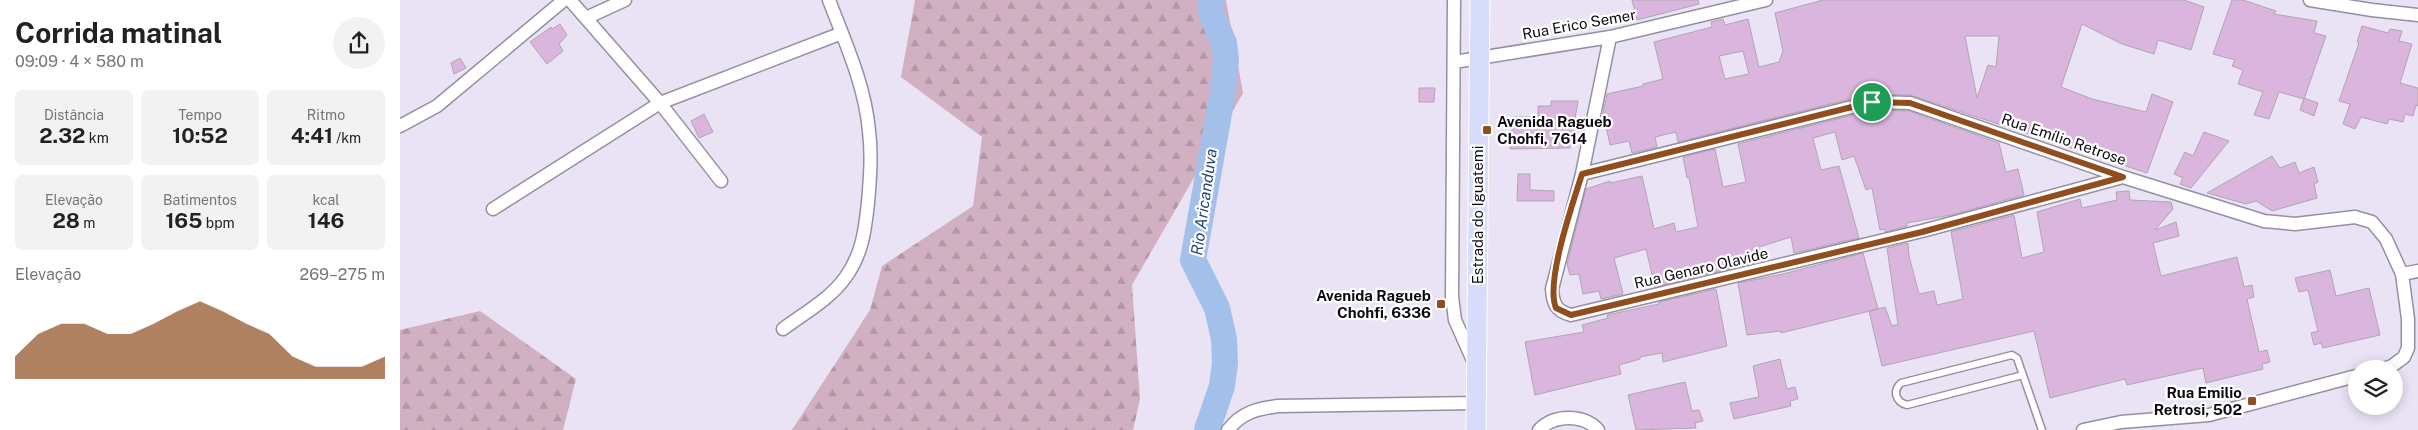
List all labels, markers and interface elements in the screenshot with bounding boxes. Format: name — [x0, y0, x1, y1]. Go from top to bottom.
street label: Rua Erico Semer — [1521, 6, 1637, 42]
text: Corrida matinal — [15, 16, 222, 49]
button: share — [333, 17, 385, 69]
text: 09:09 · 4 × 580 m — [15, 52, 144, 71]
pin — [1851, 81, 1893, 123]
icon: arrive — [1858, 88, 1886, 116]
text: Distância — [44, 107, 104, 123]
text: Tempo — [178, 107, 222, 123]
text: Ritmo — [307, 107, 345, 123]
street label: Rua Emílio Retrose — [1999, 110, 2129, 168]
place label: Avenida Ragueb Chohfi, 7614 — [1497, 113, 1612, 147]
text: 2.32 — [39, 123, 85, 148]
text: 10:52 — [172, 123, 228, 148]
text: 4:41 — [291, 123, 333, 148]
marker: Avenida Ragueb Chohfi, 7614 — [1481, 124, 1493, 136]
text: km — [85, 130, 109, 146]
text: /km — [333, 130, 361, 146]
street label: Estrada do Iguatemi — [1469, 146, 1486, 284]
water label: Rio Aricanduva — [1187, 147, 1221, 257]
text: Elevação — [45, 192, 103, 208]
text: Batimentos — [163, 192, 237, 208]
text: kcal — [312, 192, 340, 208]
text: 28 — [53, 208, 80, 233]
text: 165 — [165, 208, 202, 233]
text: 146 — [308, 208, 344, 233]
text: m — [80, 215, 95, 231]
text: bpm — [202, 215, 235, 231]
street label: Rua Genaro Olavide — [1632, 244, 1770, 292]
text: Elevação — [15, 265, 81, 284]
text: 269–275 m — [300, 265, 385, 284]
place label: Avenida Ragueb Chohfi, 6336 — [1316, 287, 1431, 321]
marker: Avenida Ragueb Chohfi, 6336 — [1435, 298, 1447, 310]
map controls — [2348, 360, 2403, 415]
button: layers — [2348, 360, 2403, 415]
place label: Rua Emilio Retrosi, 502 — [2154, 384, 2242, 418]
marker: Rua Emilio Retrosi, 502 — [2246, 395, 2258, 407]

